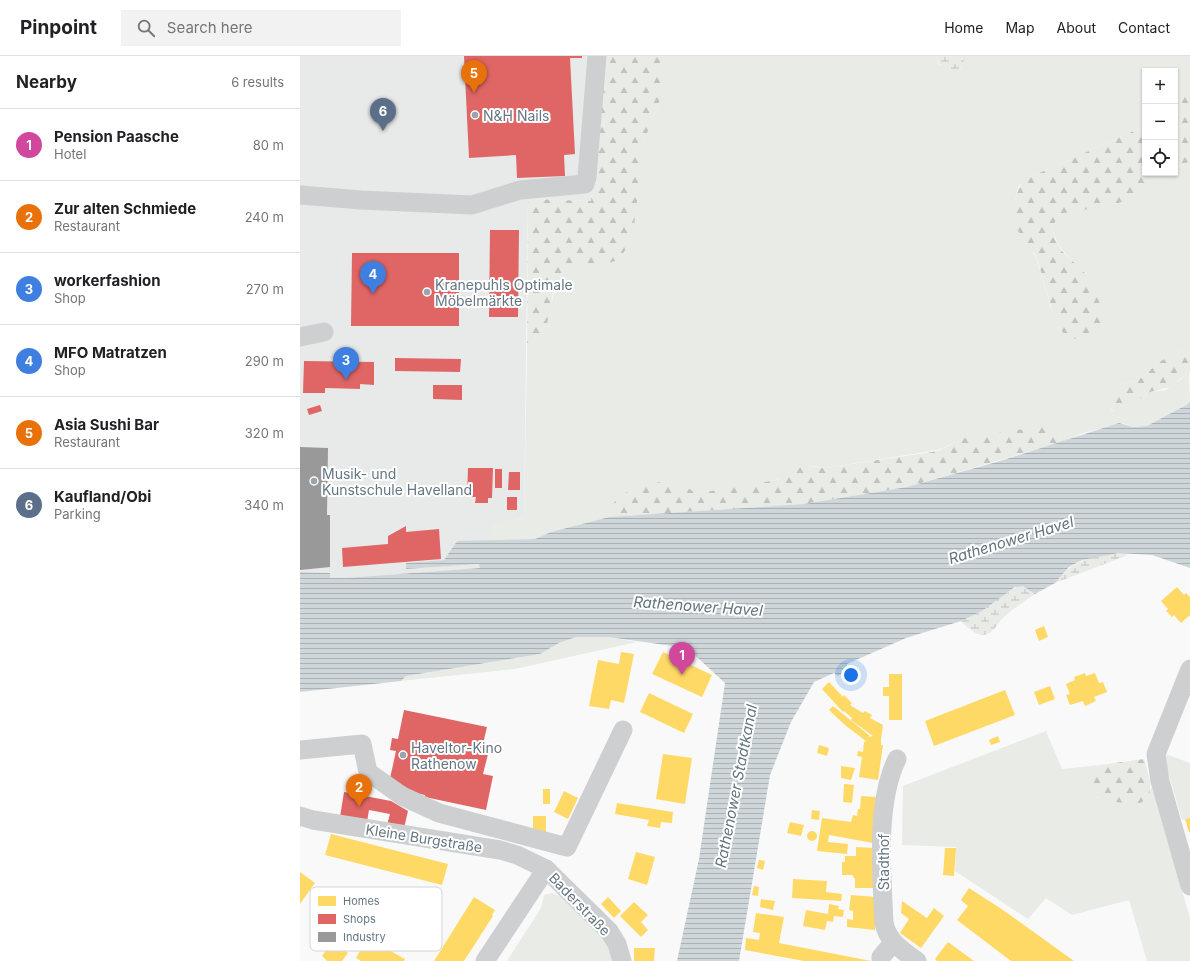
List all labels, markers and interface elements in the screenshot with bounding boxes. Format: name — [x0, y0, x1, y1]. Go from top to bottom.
search box — [121, 10, 401, 46]
text: Pinpoint — [20, 16, 97, 39]
icon: search — [135, 17, 157, 39]
text: Search here — [167, 18, 253, 37]
text: Home — [944, 19, 983, 36]
text: Map — [1005, 19, 1035, 36]
text: About — [1057, 19, 1096, 36]
text: Contact — [1118, 19, 1170, 36]
pin: 5 — [461, 60, 487, 93]
map controls — [1142, 68, 1178, 176]
button: + — [1142, 68, 1178, 104]
text: Nearby — [16, 72, 77, 92]
text: 6 results — [231, 74, 284, 90]
pin: 6 — [370, 98, 396, 131]
button: − — [1142, 104, 1178, 140]
place label: N&H Nails — [483, 107, 550, 124]
marker: N&H Nails — [470, 110, 480, 120]
text: Pension Paasche — [54, 127, 179, 146]
text: 1 — [26, 137, 32, 153]
text: 80 m — [253, 137, 284, 153]
button: locate — [1142, 140, 1178, 176]
text: Hotel — [54, 146, 86, 162]
text: Zur alten Schmiede — [54, 199, 196, 218]
text: 2 — [25, 209, 33, 225]
text: 240 m — [245, 209, 284, 225]
text: Restaurant — [54, 218, 120, 234]
pin: 4 — [360, 261, 386, 294]
text: workerfashion — [54, 271, 161, 290]
place label: Kranepuhls Optimale Möbelmärkte — [435, 276, 573, 309]
text: 3 — [25, 281, 33, 297]
text: 270 m — [246, 281, 284, 297]
marker: Kranepuhls Optimale Möbelmärkte — [422, 287, 432, 297]
text: Shop — [54, 290, 86, 306]
text: MFO Matratzen — [54, 343, 167, 362]
pin: 3 — [333, 347, 359, 380]
text: 4 — [25, 353, 33, 369]
text: 290 m — [245, 353, 284, 369]
text: Shop — [54, 362, 86, 378]
text: Asia Sushi Bar — [54, 415, 159, 434]
text: 5 — [25, 425, 33, 441]
text: 320 m — [245, 425, 284, 441]
text: Restaurant — [54, 434, 120, 450]
place label: Musik- und Kunstschule Havelland — [322, 465, 472, 498]
marker: Musik- und Kunstschule Havelland — [309, 476, 319, 486]
text: Kaufland/Obi — [54, 487, 151, 506]
text: 6 — [25, 497, 33, 513]
text: 340 m — [244, 497, 284, 513]
text: Parking — [54, 506, 101, 522]
water label: Rathenower Havel — [946, 512, 1076, 568]
water label: Rathenower Havel — [633, 592, 764, 620]
pin: 1 — [669, 642, 695, 675]
your location — [841, 665, 861, 685]
water label: Rathenower Stadtkanal — [711, 702, 761, 869]
place label: Haveltor-Kino Rathenow — [411, 739, 502, 772]
marker: Haveltor-Kino Rathenow — [398, 750, 408, 760]
pin: 2 — [346, 774, 372, 807]
street label: Kleine Burgstraße — [365, 820, 483, 856]
street label: Stadthof — [875, 834, 892, 890]
street label: Baderstraße — [546, 869, 614, 939]
legend — [310, 887, 442, 951]
text: Homes — [343, 894, 380, 908]
text: Shops — [343, 912, 376, 926]
text: Industry — [343, 930, 386, 944]

